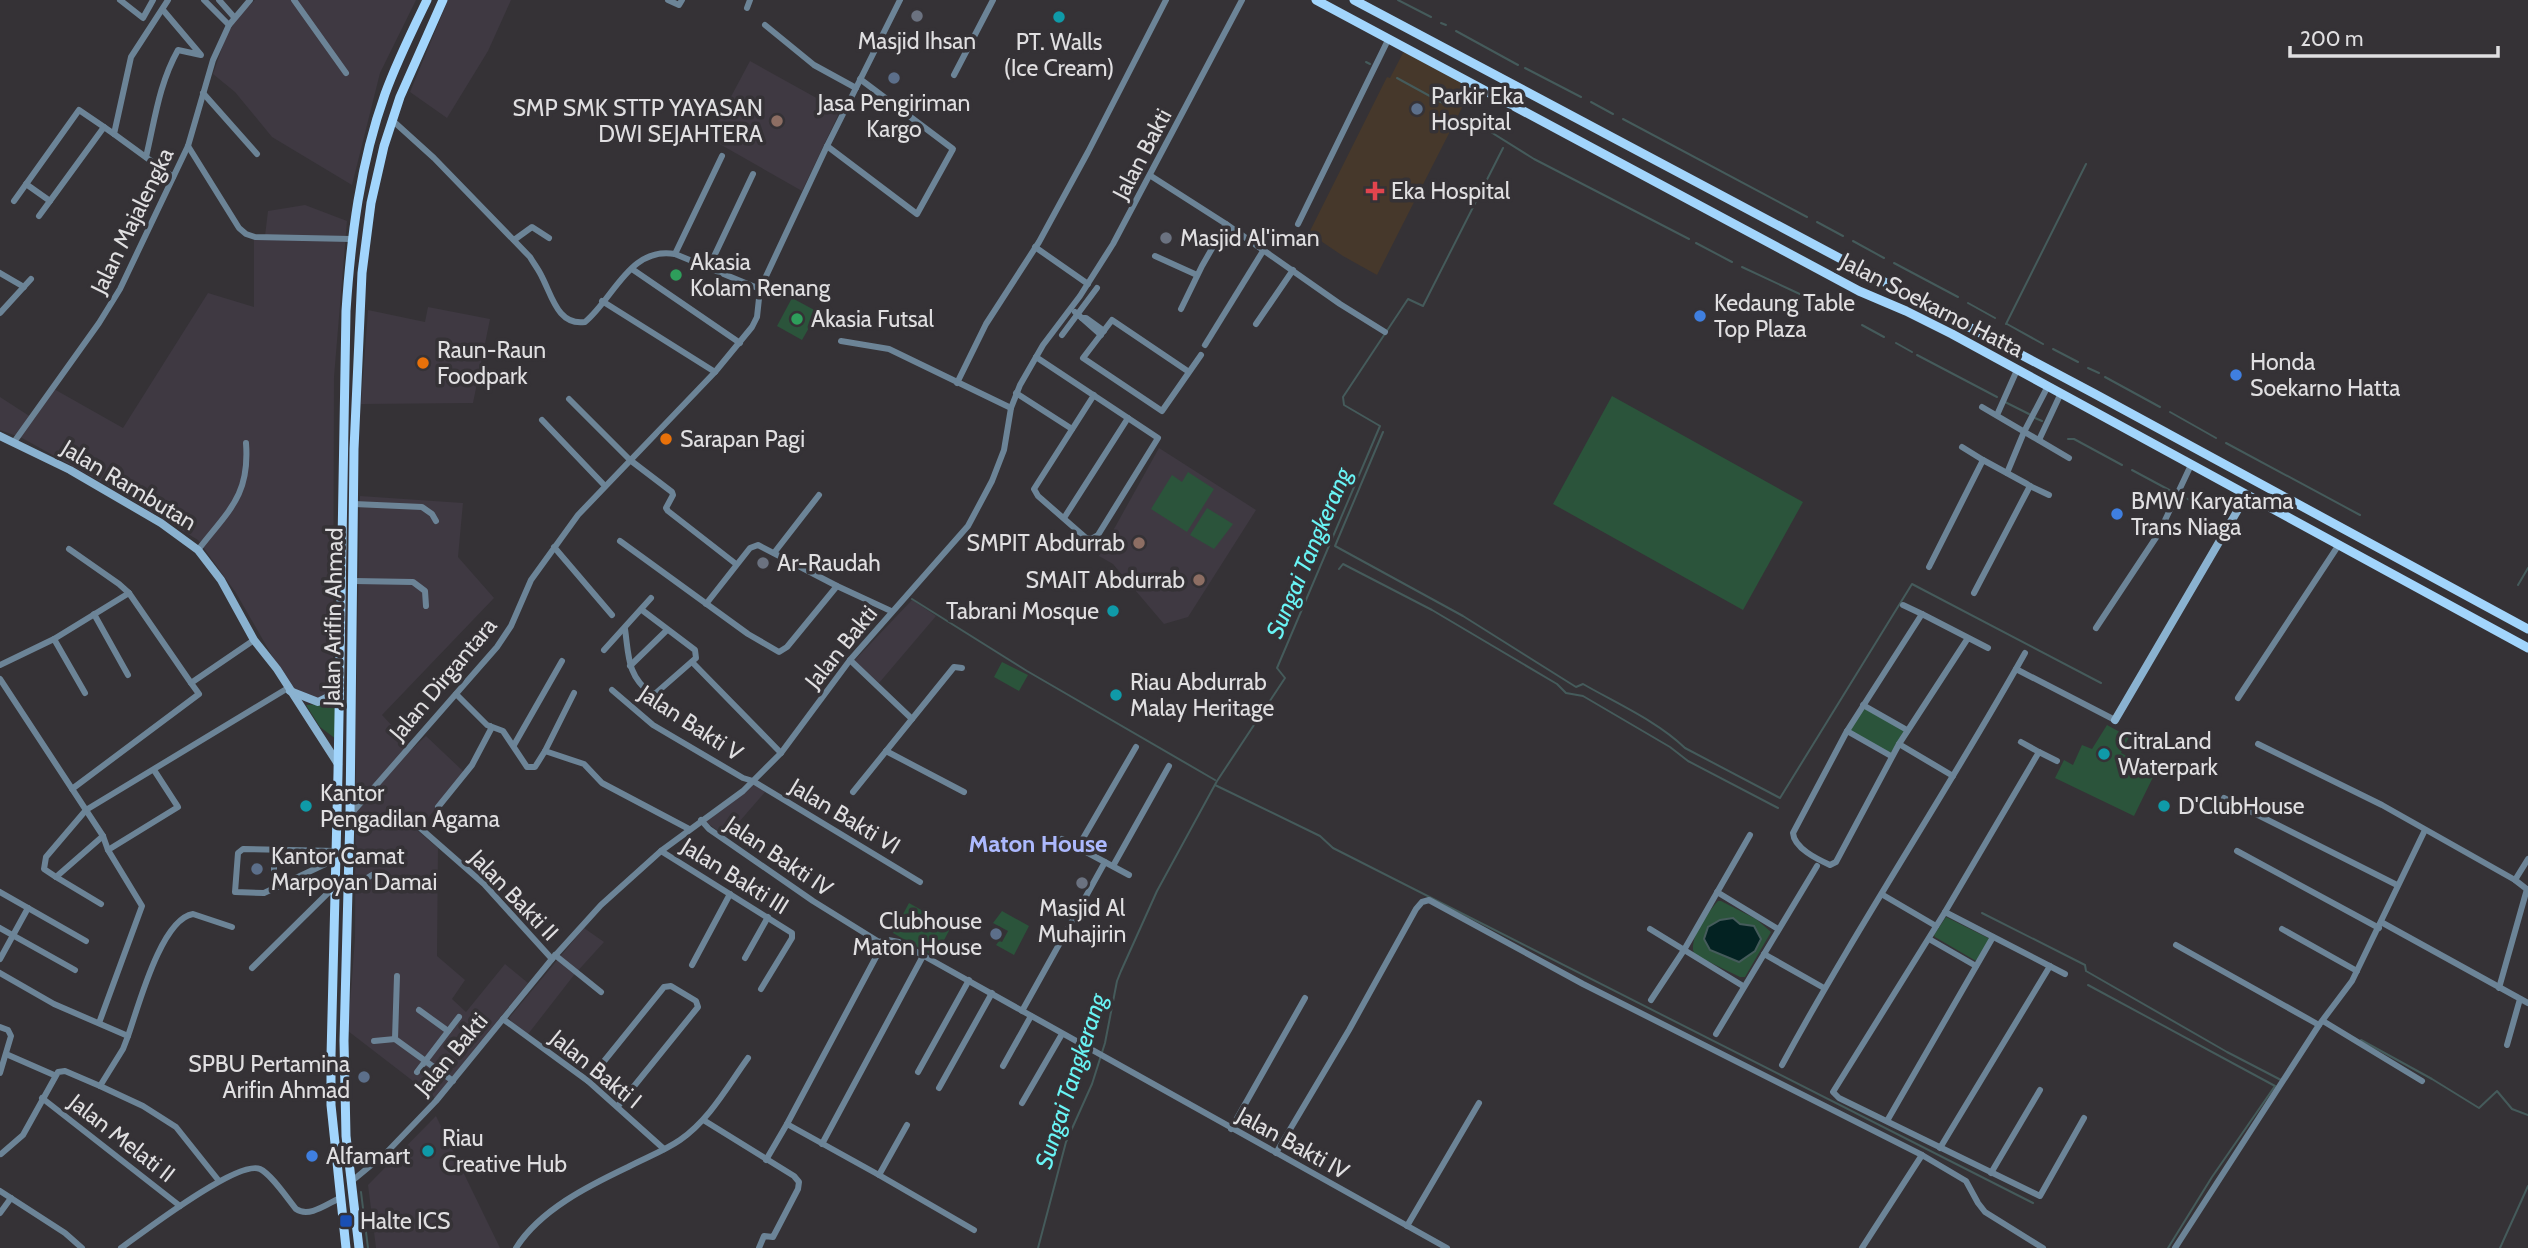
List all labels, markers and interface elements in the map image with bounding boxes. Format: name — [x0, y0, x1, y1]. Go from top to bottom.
marker: Masjid Ihsan — [909, 8, 925, 24]
marker: PT. Walls (Ice Cream) — [1051, 9, 1067, 25]
scale bar — [2290, 14, 2498, 58]
text: 200 m — [2300, 26, 2363, 51]
place label: Masjid Ihsan — [858, 27, 976, 55]
place label: PT. Walls (Ice Cream) — [1004, 28, 1114, 82]
marker: Jasa Pengiriman Kargo — [886, 70, 902, 86]
place label: Parkir Eka Hospital — [1431, 82, 1524, 136]
place label: Jasa Pengiriman Kargo — [817, 89, 970, 143]
place label: SMP SMK STTP YAYASAN DWI SEJAHTERA — [512, 94, 763, 148]
marker: Parkir Eka Hospital — [1409, 101, 1425, 117]
street label: Jalan Bakti — [1106, 104, 1178, 205]
marker: SMP SMK STTP YAYASAN DWI SEJAHTERA — [769, 113, 785, 129]
street label: Jalan Majalengka — [84, 143, 179, 300]
place label: Eka Hospital — [1391, 177, 1511, 205]
marker: Eka Hospital — [1365, 181, 1385, 201]
place label: Masjid Al'iman — [1180, 224, 1320, 252]
marker: Masjid Al'iman — [1158, 230, 1174, 246]
street label: Jalan Soekarno Hatta — [1835, 246, 2028, 363]
place label: Akasia Kolam Renang — [690, 248, 831, 302]
marker: Akasia Kolam Renang — [668, 267, 684, 283]
place label: Kedaung Table Top Plaza — [1714, 289, 1855, 343]
place label: Akasia Futsal — [811, 305, 935, 333]
marker: Kedaung Table Top Plaza — [1692, 308, 1708, 324]
marker: Akasia Futsal — [789, 311, 805, 327]
place label: Raun-Raun Foodpark — [437, 336, 546, 390]
place label: Honda Soekarno Hatta — [2250, 348, 2400, 402]
marker: Raun-Raun Foodpark — [415, 355, 431, 371]
marker: Honda Soekarno Hatta — [2228, 367, 2244, 383]
place label: Sarapan Pagi — [680, 425, 805, 453]
marker: Sarapan Pagi — [658, 431, 674, 447]
street label: Jalan Rambutan — [56, 433, 202, 536]
water label: Sungai Tangkerang — [1260, 462, 1358, 642]
place label: BMW Karyatama Trans Niaga — [2131, 487, 2294, 541]
marker: BMW Karyatama Trans Niaga — [2109, 506, 2125, 522]
street label: Jalan Arifin Ahmad — [317, 527, 349, 708]
place label: SMPIT Abdurrab — [967, 529, 1125, 557]
marker: SMPIT Abdurrab — [1131, 535, 1147, 551]
place label: Ar-Raudah — [777, 549, 881, 577]
marker: Ar-Raudah — [755, 555, 771, 571]
place label: SMAIT Abdurrab — [1025, 566, 1185, 594]
marker: SMAIT Abdurrab — [1191, 572, 1207, 588]
place label: Tabrani Mosque — [946, 597, 1099, 625]
street label: Jalan Bakti — [798, 600, 883, 695]
marker: Tabrani Mosque — [1105, 603, 1121, 619]
street label: Jalan Dirgantara — [383, 612, 503, 747]
place label: Riau Abdurrab Malay Heritage — [1130, 668, 1274, 722]
street label: Jalan Bakti V — [633, 679, 748, 767]
marker: Riau Abdurrab Malay Heritage — [1108, 687, 1124, 703]
place label: CitraLand Waterpark — [2118, 727, 2218, 781]
marker: CitraLand Waterpark — [2096, 746, 2112, 762]
street label: Jalan Bakti VI — [784, 772, 905, 860]
place label: Kantor Pengadilan Agama — [320, 779, 500, 833]
place label: D'ClubHouse — [2178, 792, 2305, 820]
marker: Kantor Pengadilan Agama — [298, 798, 314, 814]
marker: D'ClubHouse — [2156, 798, 2172, 814]
street label: Jalan Bakti IV — [719, 809, 838, 902]
district label: Maton House — [969, 829, 1107, 858]
street label: Jalan Bakti III — [675, 831, 794, 920]
place label: Kantor Camat Marpoyan Damai — [271, 842, 437, 896]
street label: Jalan Bakti II — [463, 843, 564, 946]
marker: Kantor Camat Marpoyan Damai — [249, 861, 265, 877]
marker: Masjid Al Muhajirin — [1074, 875, 1090, 891]
place label: Masjid Al Muhajirin — [1038, 894, 1126, 948]
place label: Clubhouse Maton House — [852, 907, 982, 961]
marker: Clubhouse Maton House — [988, 926, 1004, 942]
water label: Sungai Tangkerang — [1029, 989, 1113, 1172]
street label: Jalan Bakti — [408, 1007, 494, 1102]
street label: Jalan Bakti I — [544, 1023, 648, 1114]
place label: SPBU Pertamina Arifin Ahmad — [188, 1050, 350, 1104]
marker: SPBU Pertamina Arifin Ahmad — [356, 1069, 372, 1085]
street label: Jalan Melati II — [63, 1087, 181, 1188]
street label: Jalan Bakti IV — [1231, 1100, 1354, 1185]
place label: Riau Creative Hub — [442, 1124, 567, 1178]
place label: Alfamart — [326, 1142, 410, 1170]
marker: Riau Creative Hub — [420, 1143, 436, 1159]
marker: Alfamart — [304, 1148, 320, 1164]
place label: Halte ICS — [360, 1207, 450, 1235]
marker: Halte ICS — [338, 1213, 354, 1229]

